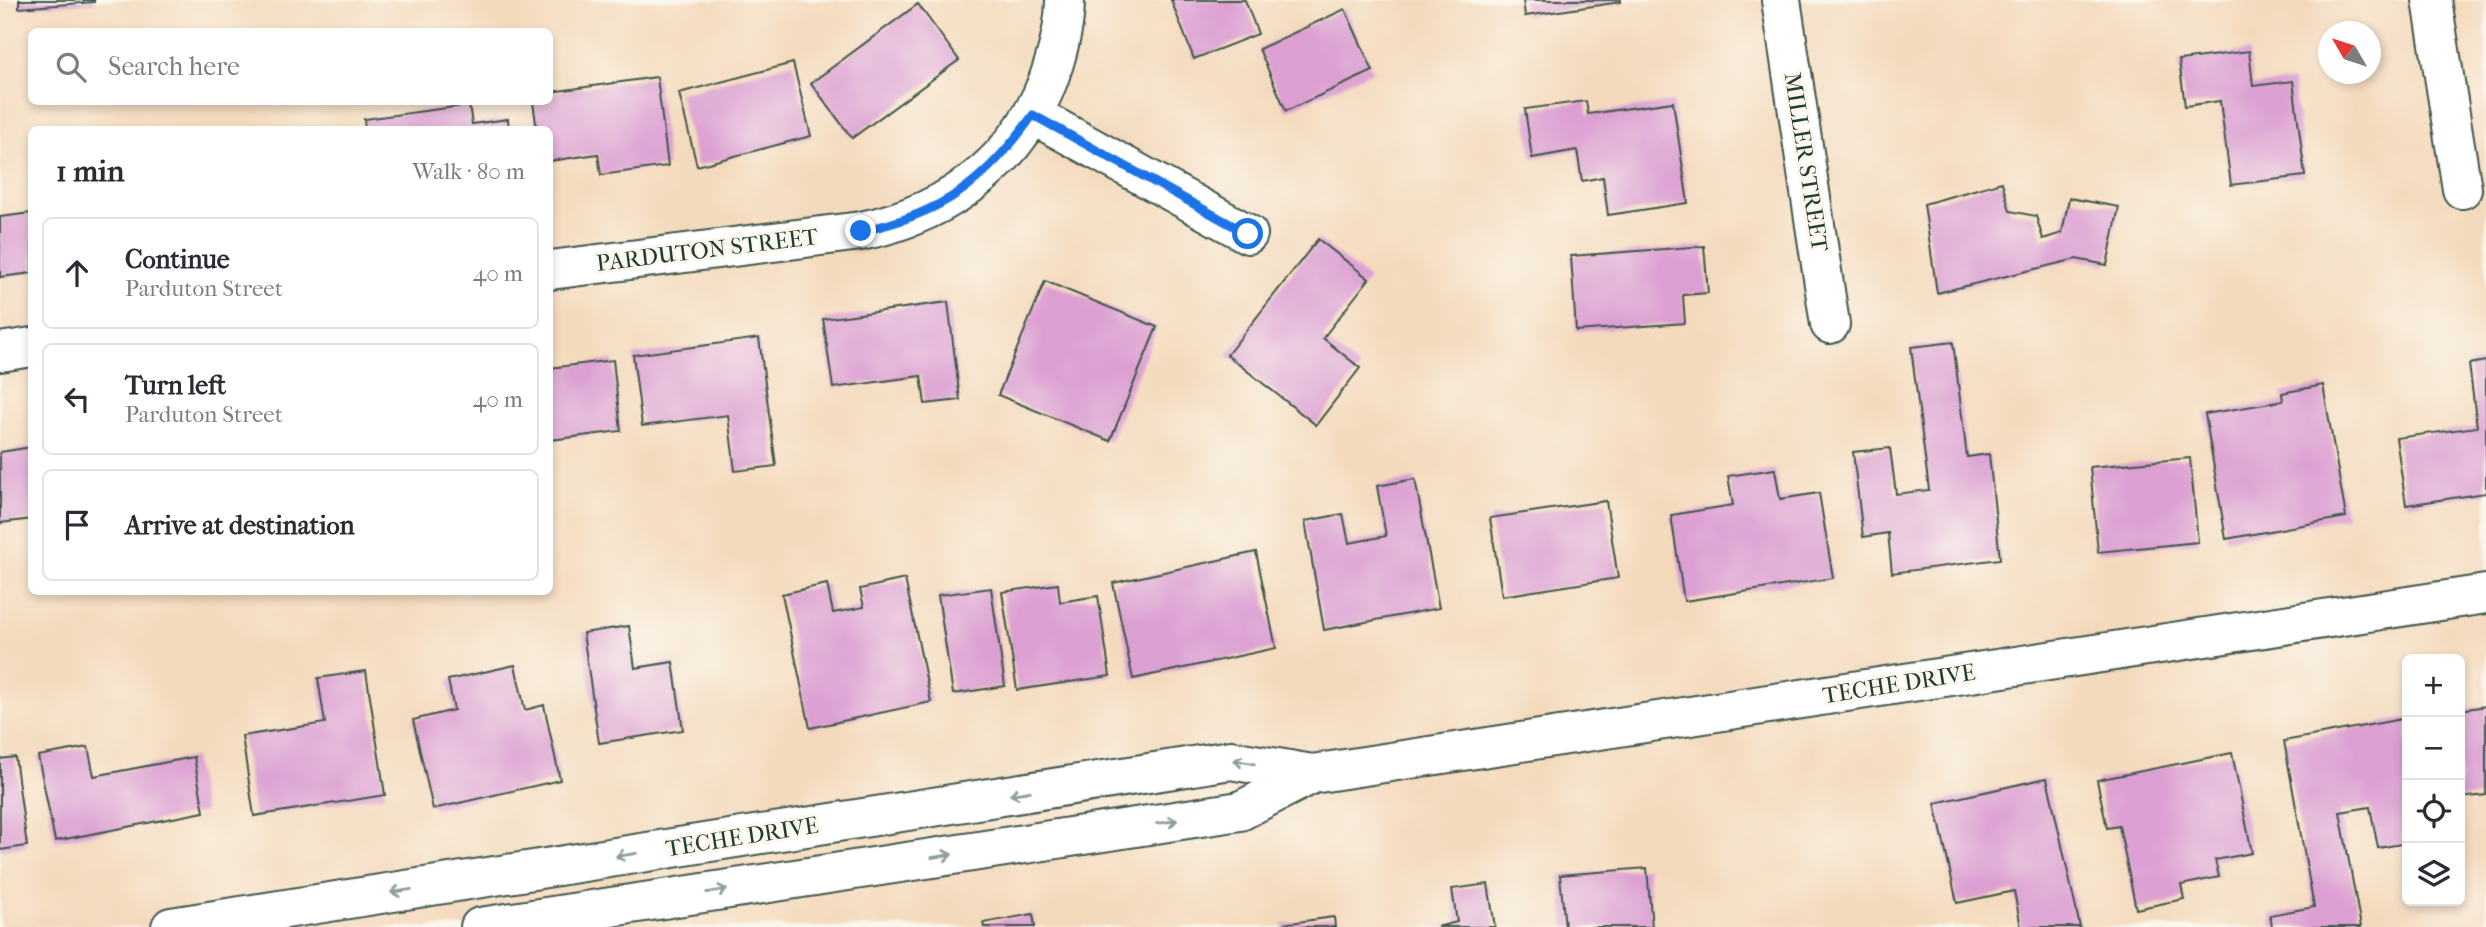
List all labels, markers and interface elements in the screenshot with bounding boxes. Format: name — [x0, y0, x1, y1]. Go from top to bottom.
north arrow — [2318, 21, 2381, 84]
search box — [28, 28, 553, 105]
icon: search — [52, 48, 90, 86]
text: Search here — [108, 51, 240, 82]
street label: MILLER STREET — [1779, 71, 1834, 254]
text: 1 min — [56, 154, 124, 189]
text: Walk · 80 m — [412, 158, 525, 185]
route end — [845, 215, 876, 246]
route start — [1232, 218, 1263, 249]
street label: PARDUTON STREET — [595, 223, 820, 277]
text: Continue — [125, 244, 230, 275]
icon: ahead — [58, 254, 96, 292]
text: 40 m — [473, 260, 523, 287]
text: Parduton Street — [125, 275, 283, 302]
text: Turn left — [125, 370, 226, 401]
icon: left — [58, 380, 96, 418]
text: 40 m — [473, 386, 523, 413]
text: Parduton Street — [125, 401, 283, 428]
icon: arrive — [58, 506, 96, 544]
text: Arrive at destination — [125, 510, 355, 541]
map controls — [2402, 654, 2465, 906]
button: + — [2402, 654, 2465, 717]
street label: TECHE DRIVE — [1821, 659, 1977, 709]
button: − — [2402, 717, 2465, 780]
one-way arrow — [1233, 755, 1256, 768]
button: locate — [2402, 780, 2465, 843]
one-way arrow — [1009, 787, 1032, 800]
street label: TECHE DRIVE — [664, 812, 820, 862]
one-way arrow — [1155, 815, 1178, 828]
button: layers — [2402, 843, 2465, 906]
one-way arrow — [615, 849, 637, 862]
one-way arrow — [930, 849, 953, 862]
one-way arrow — [706, 884, 728, 897]
one-way arrow — [390, 885, 413, 898]

